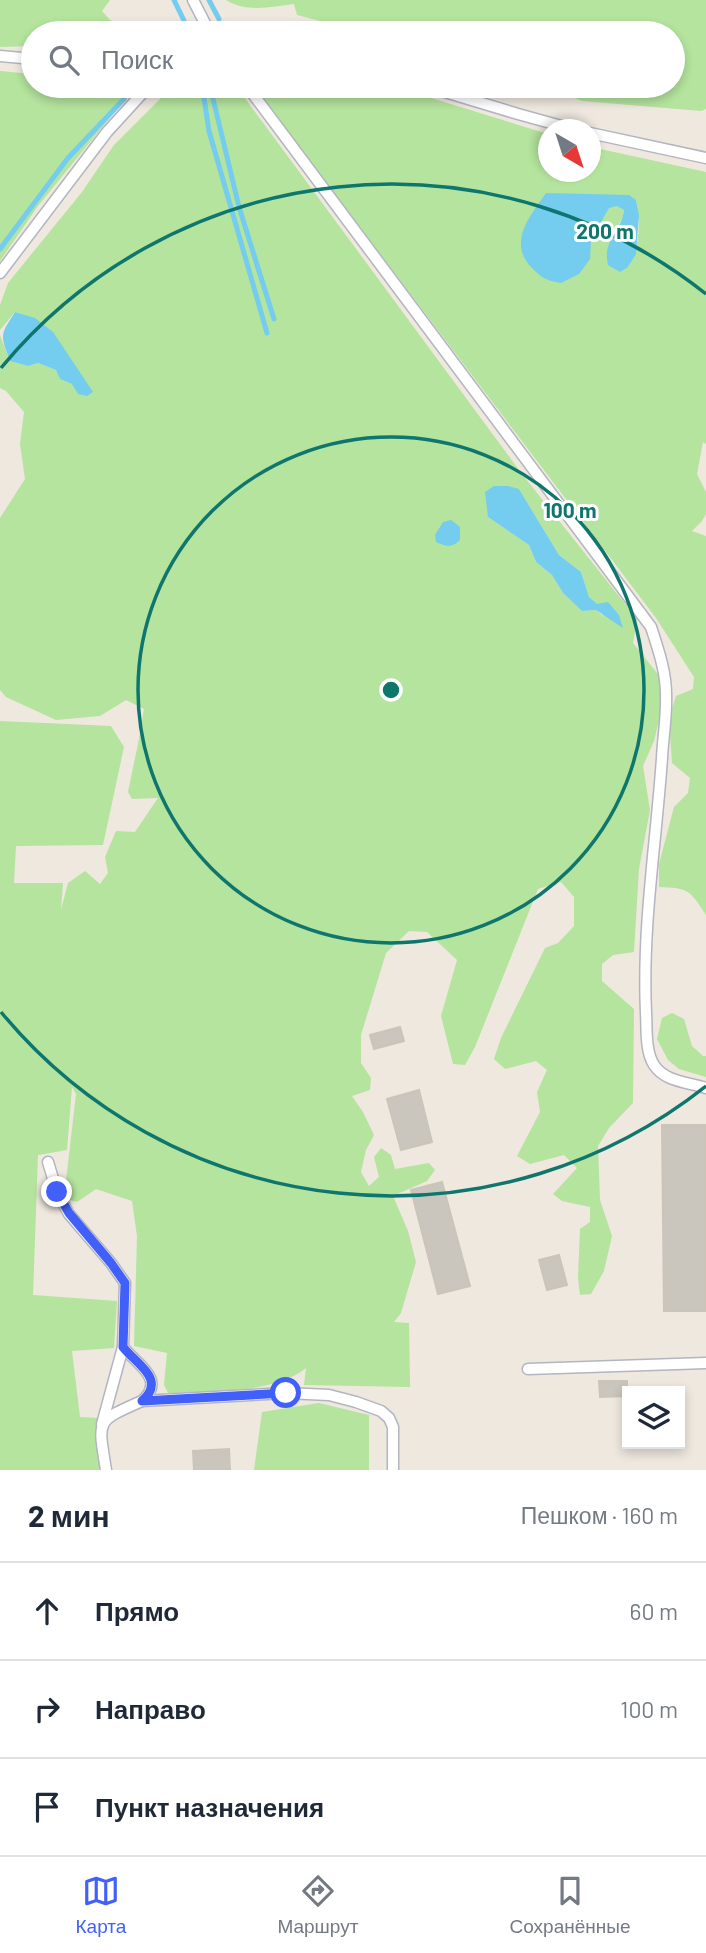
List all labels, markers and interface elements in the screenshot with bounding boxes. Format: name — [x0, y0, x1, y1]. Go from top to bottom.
search box — [21, 21, 685, 98]
icon: search — [45, 41, 83, 79]
text: Поиск — [101, 43, 173, 74]
north arrow — [538, 119, 601, 182]
text: 200 m — [576, 218, 634, 243]
text: 100 m — [543, 497, 597, 522]
centre of rings — [379, 678, 403, 702]
route end — [41, 1176, 72, 1207]
route start — [270, 1377, 301, 1408]
map controls — [622, 1386, 685, 1449]
button: layers — [622, 1386, 685, 1449]
text: 2 мин — [28, 1497, 110, 1533]
text: Пешком · 160 m — [521, 1501, 678, 1529]
icon: ahead — [28, 1592, 66, 1630]
text: Прямо — [95, 1595, 179, 1626]
text: 60 m — [630, 1597, 678, 1625]
icon: right — [28, 1690, 66, 1728]
text: Направо — [95, 1693, 206, 1724]
text: 100 m — [620, 1695, 678, 1723]
icon: arrive — [28, 1788, 66, 1826]
text: Пункт назначения — [95, 1791, 324, 1822]
tab: Карта — [76, 1872, 126, 1938]
tab: Маршрут — [277, 1872, 358, 1938]
tab: Сохранённые — [509, 1872, 630, 1938]

